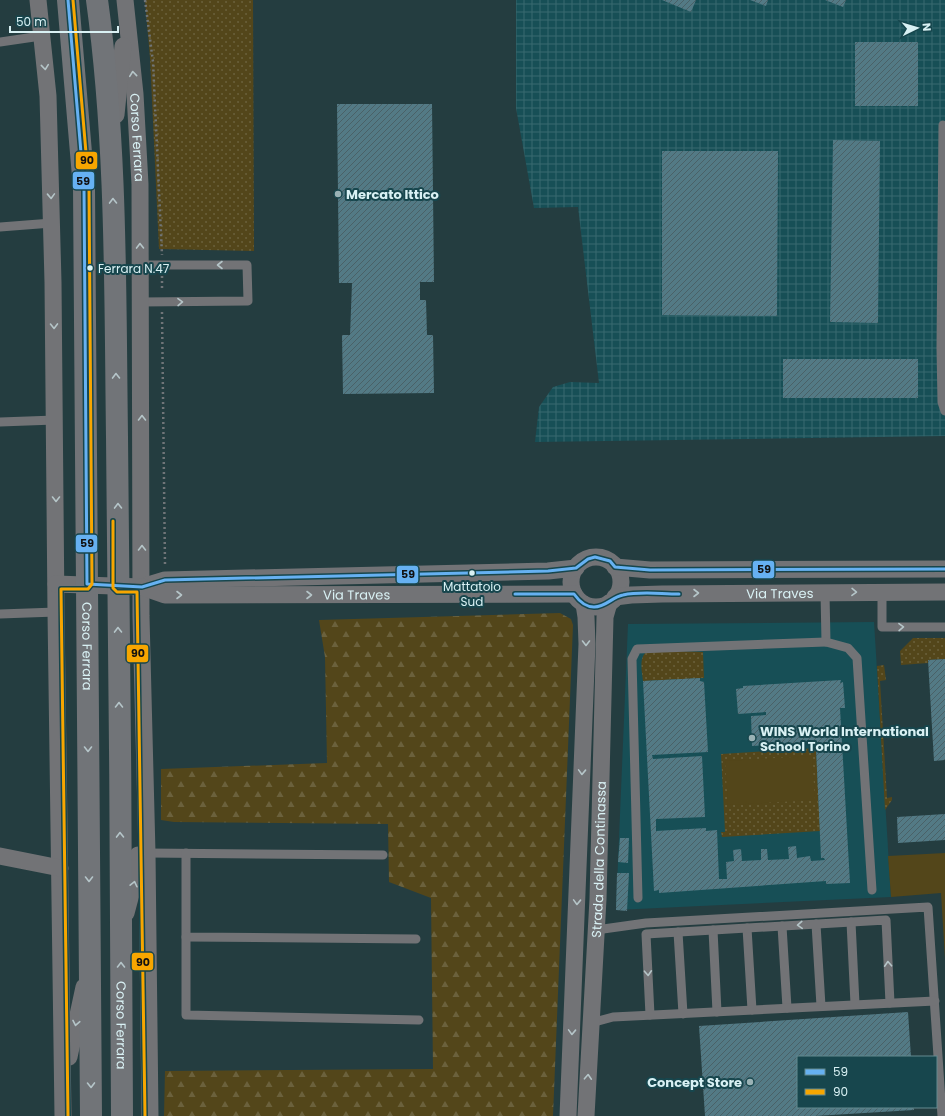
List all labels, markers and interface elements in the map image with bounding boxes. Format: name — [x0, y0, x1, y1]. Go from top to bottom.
scale bar — [10, 8, 118, 34]
north arrow — [897, 8, 937, 48]
text: 50 m — [16, 13, 47, 30]
text: N — [919, 22, 935, 32]
one-way arrow — [40, 64, 49, 70]
one-way arrow — [128, 71, 137, 77]
street label: Corso Ferrara — [125, 93, 149, 182]
line badge: 90 — [75, 151, 98, 170]
text: 90 — [80, 152, 94, 168]
line badge: 59 — [72, 171, 95, 190]
text: 59 — [76, 173, 90, 189]
place label: Mercato Ittico — [346, 185, 439, 204]
marker: Mercato Ittico — [333, 189, 343, 199]
one-way arrow — [47, 193, 55, 199]
one-way arrow — [109, 198, 117, 204]
one-way arrow — [136, 243, 145, 249]
place label: Ferrara N.47 — [98, 260, 170, 277]
one-way arrow — [217, 261, 223, 269]
marker: Ferrara N.47 — [85, 263, 95, 273]
one-way arrow — [177, 298, 183, 306]
one-way arrow — [50, 323, 58, 329]
one-way arrow — [112, 373, 120, 379]
one-way arrow — [138, 415, 146, 421]
one-way arrow — [52, 496, 60, 502]
one-way arrow — [114, 503, 122, 509]
line badge: 59 — [75, 534, 98, 553]
text: 59 — [80, 535, 94, 551]
one-way arrow — [138, 545, 146, 551]
line badge: 59 — [752, 560, 775, 579]
text: 59 — [757, 561, 771, 577]
line badge: 59 — [396, 565, 419, 584]
text: 59 — [401, 566, 415, 582]
marker: Mattatoio Sud — [467, 568, 477, 578]
place label: Mattatoio Sud — [443, 578, 501, 610]
street label: Via Traves — [746, 583, 814, 603]
street label: Via Traves — [323, 585, 390, 604]
one-way arrow — [851, 588, 857, 597]
one-way arrow — [693, 589, 699, 598]
one-way arrow — [176, 591, 182, 599]
one-way arrow — [306, 591, 312, 599]
street label: Corso Ferrara — [78, 602, 97, 691]
one-way arrow — [898, 623, 904, 631]
one-way arrow — [114, 627, 122, 633]
one-way arrow — [582, 640, 591, 646]
line badge: 90 — [126, 644, 149, 663]
text: 90 — [131, 645, 145, 661]
one-way arrow — [115, 702, 123, 708]
place label: WINS World International School Torino — [760, 722, 929, 756]
marker: WINS World International School Torino — [747, 733, 757, 743]
one-way arrow — [84, 746, 92, 752]
one-way arrow — [577, 769, 586, 775]
street label: Strada della Continassa — [586, 781, 610, 938]
one-way arrow — [116, 832, 124, 838]
one-way arrow — [85, 876, 93, 882]
one-way arrow — [129, 880, 137, 887]
one-way arrow — [572, 899, 581, 905]
one-way arrow — [797, 921, 803, 929]
line badge: 90 — [131, 952, 154, 971]
text: 90 — [136, 954, 150, 970]
one-way arrow — [884, 961, 892, 967]
one-way arrow — [117, 962, 125, 968]
one-way arrow — [644, 970, 653, 976]
street label: Corso Ferrara — [112, 981, 131, 1070]
one-way arrow — [73, 1020, 81, 1026]
one-way arrow — [567, 1029, 576, 1035]
legend — [797, 1056, 937, 1108]
text: 59 — [833, 1063, 848, 1080]
place label: Concept Store — [647, 1073, 742, 1092]
one-way arrow — [584, 1074, 593, 1080]
marker: Concept Store — [745, 1077, 755, 1087]
one-way arrow — [87, 1082, 95, 1088]
text: 90 — [833, 1083, 848, 1100]

